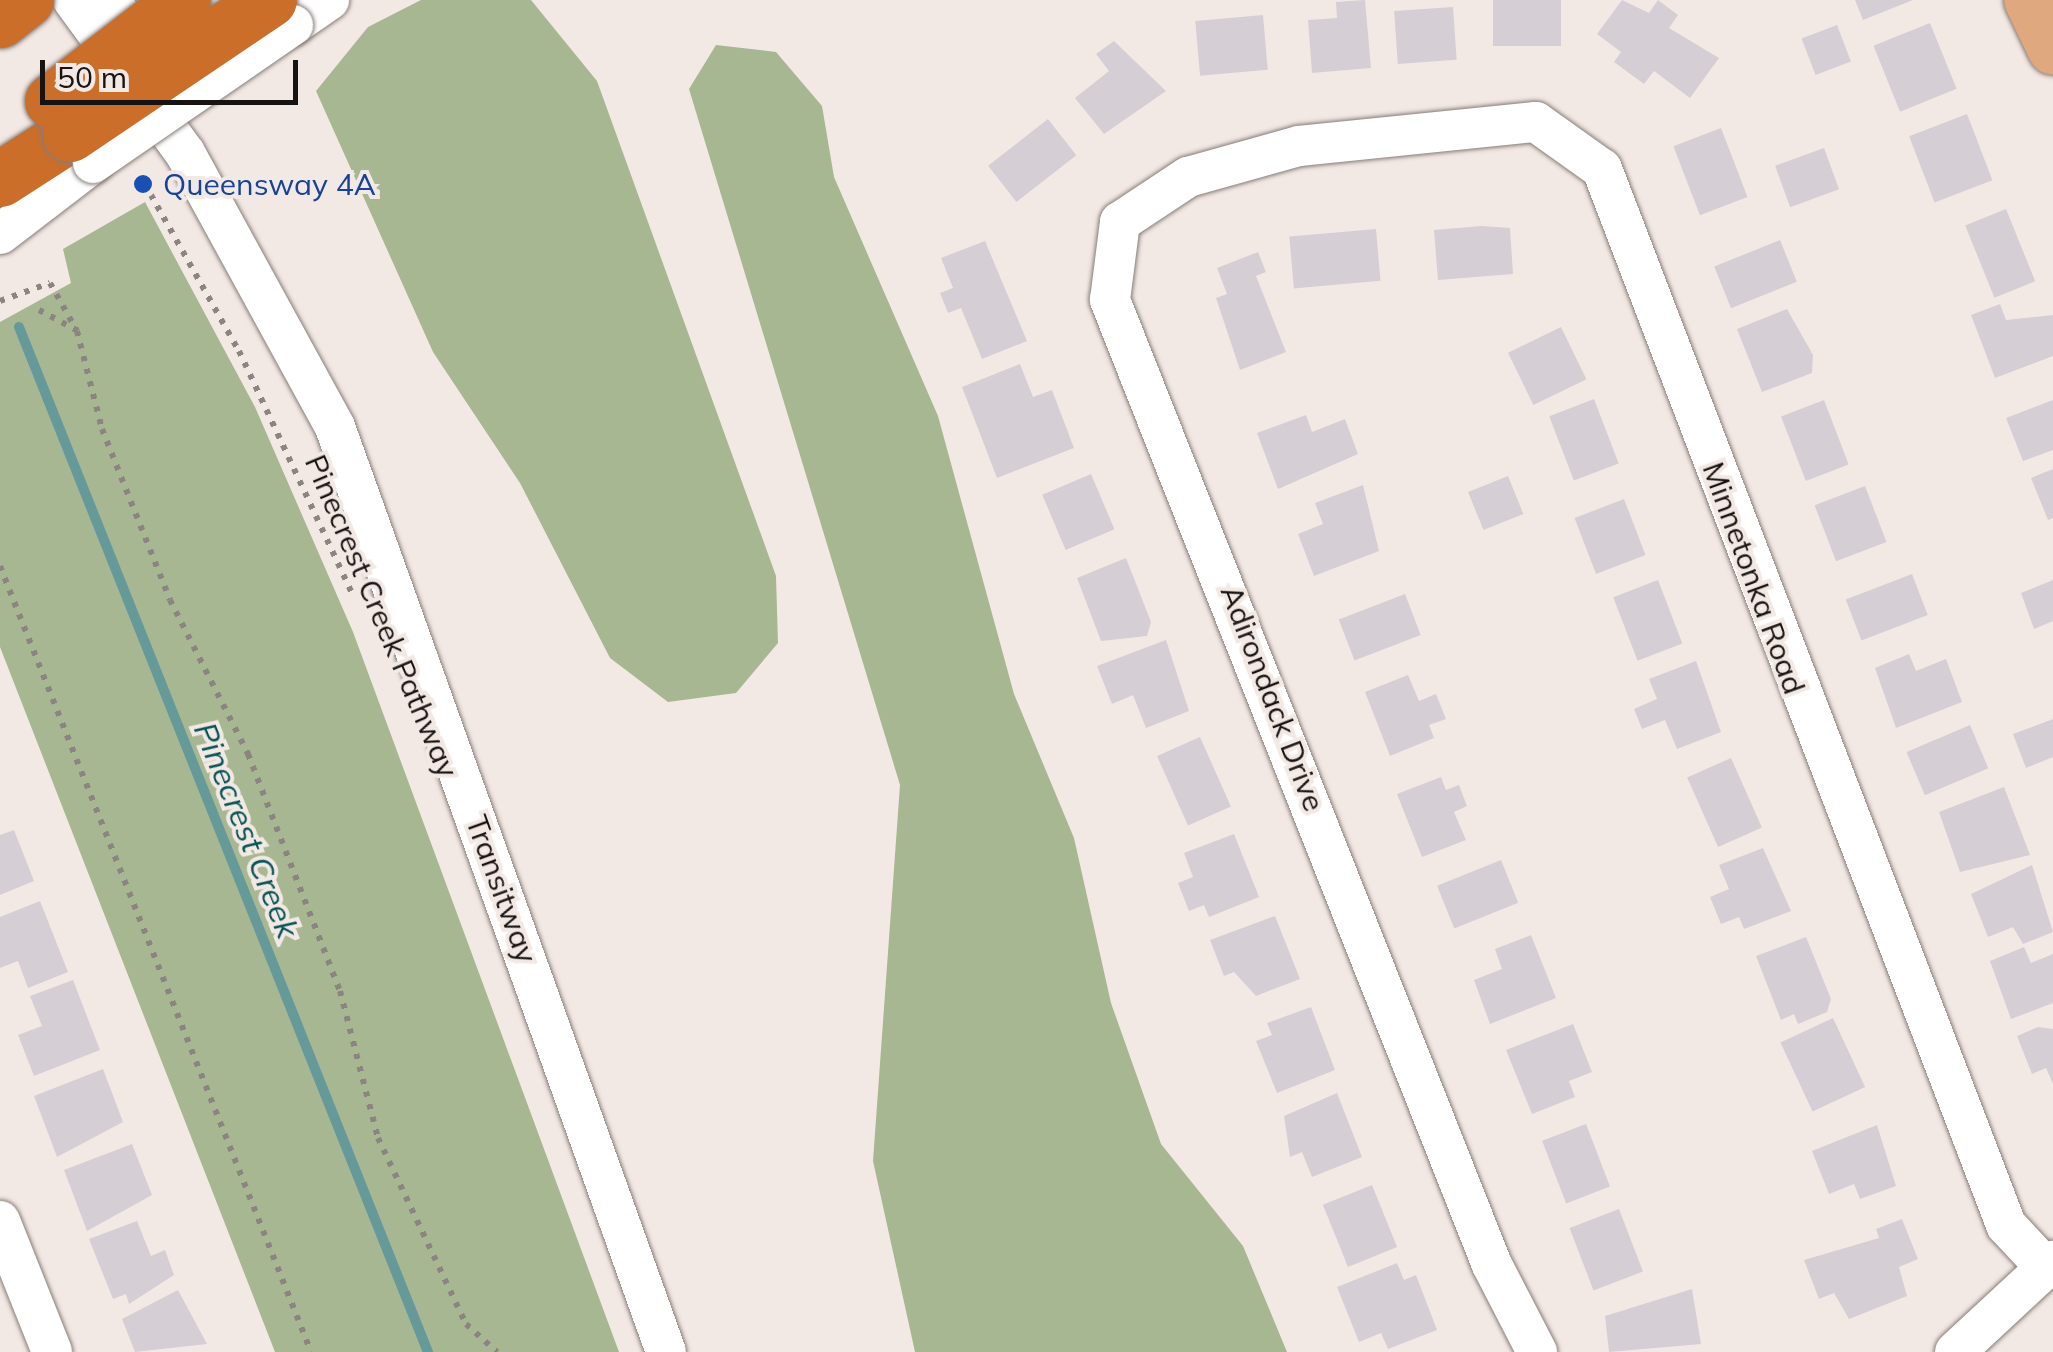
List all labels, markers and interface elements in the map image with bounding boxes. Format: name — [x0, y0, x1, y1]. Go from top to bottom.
scale bar — [45, 40, 302, 102]
text: 50 m — [57, 58, 127, 96]
place label: Queensway 4A — [163, 166, 376, 202]
marker: Queensway 4A — [132, 173, 154, 195]
street label: Pinecrest Creek Pathway — [298, 449, 466, 783]
street label: Minnetonka Road — [1695, 457, 1813, 699]
street label: Adirondack Drive — [1213, 580, 1333, 816]
water label: Pinecrest Creek — [186, 717, 308, 943]
street label: Transitway — [459, 810, 545, 968]

